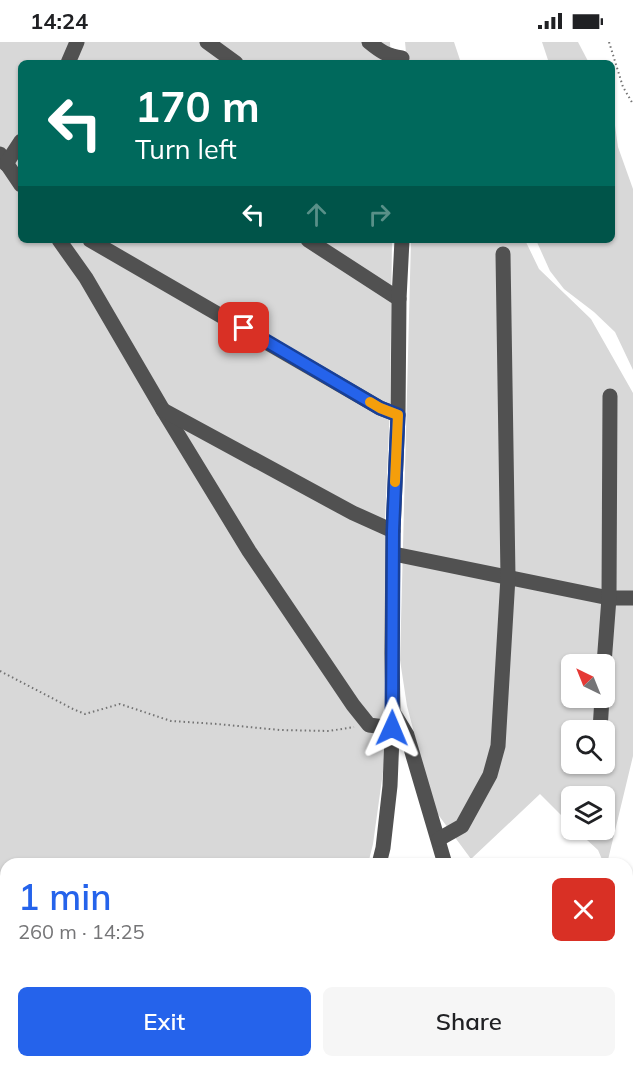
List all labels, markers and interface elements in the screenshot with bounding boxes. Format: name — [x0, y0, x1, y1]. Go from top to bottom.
text: 14:24 — [30, 7, 88, 35]
text: 170 m — [135, 80, 260, 133]
icon: left — [36, 84, 114, 162]
text: Turn left — [135, 132, 237, 166]
icon: left — [237, 198, 270, 231]
icon: ahead — [300, 198, 333, 231]
icon: right — [363, 198, 396, 231]
pin — [218, 302, 269, 353]
icon: arrive — [227, 311, 260, 344]
north arrow — [561, 654, 615, 708]
map controls — [561, 654, 615, 840]
position arrow — [360, 696, 424, 760]
button: search — [561, 720, 615, 774]
button: layers — [561, 786, 615, 840]
text: 1 min — [18, 874, 112, 919]
button: close — [552, 878, 615, 941]
text: 260 m · 14:25 — [18, 919, 144, 944]
button: Exit — [18, 987, 311, 1056]
button: Share — [323, 987, 615, 1056]

